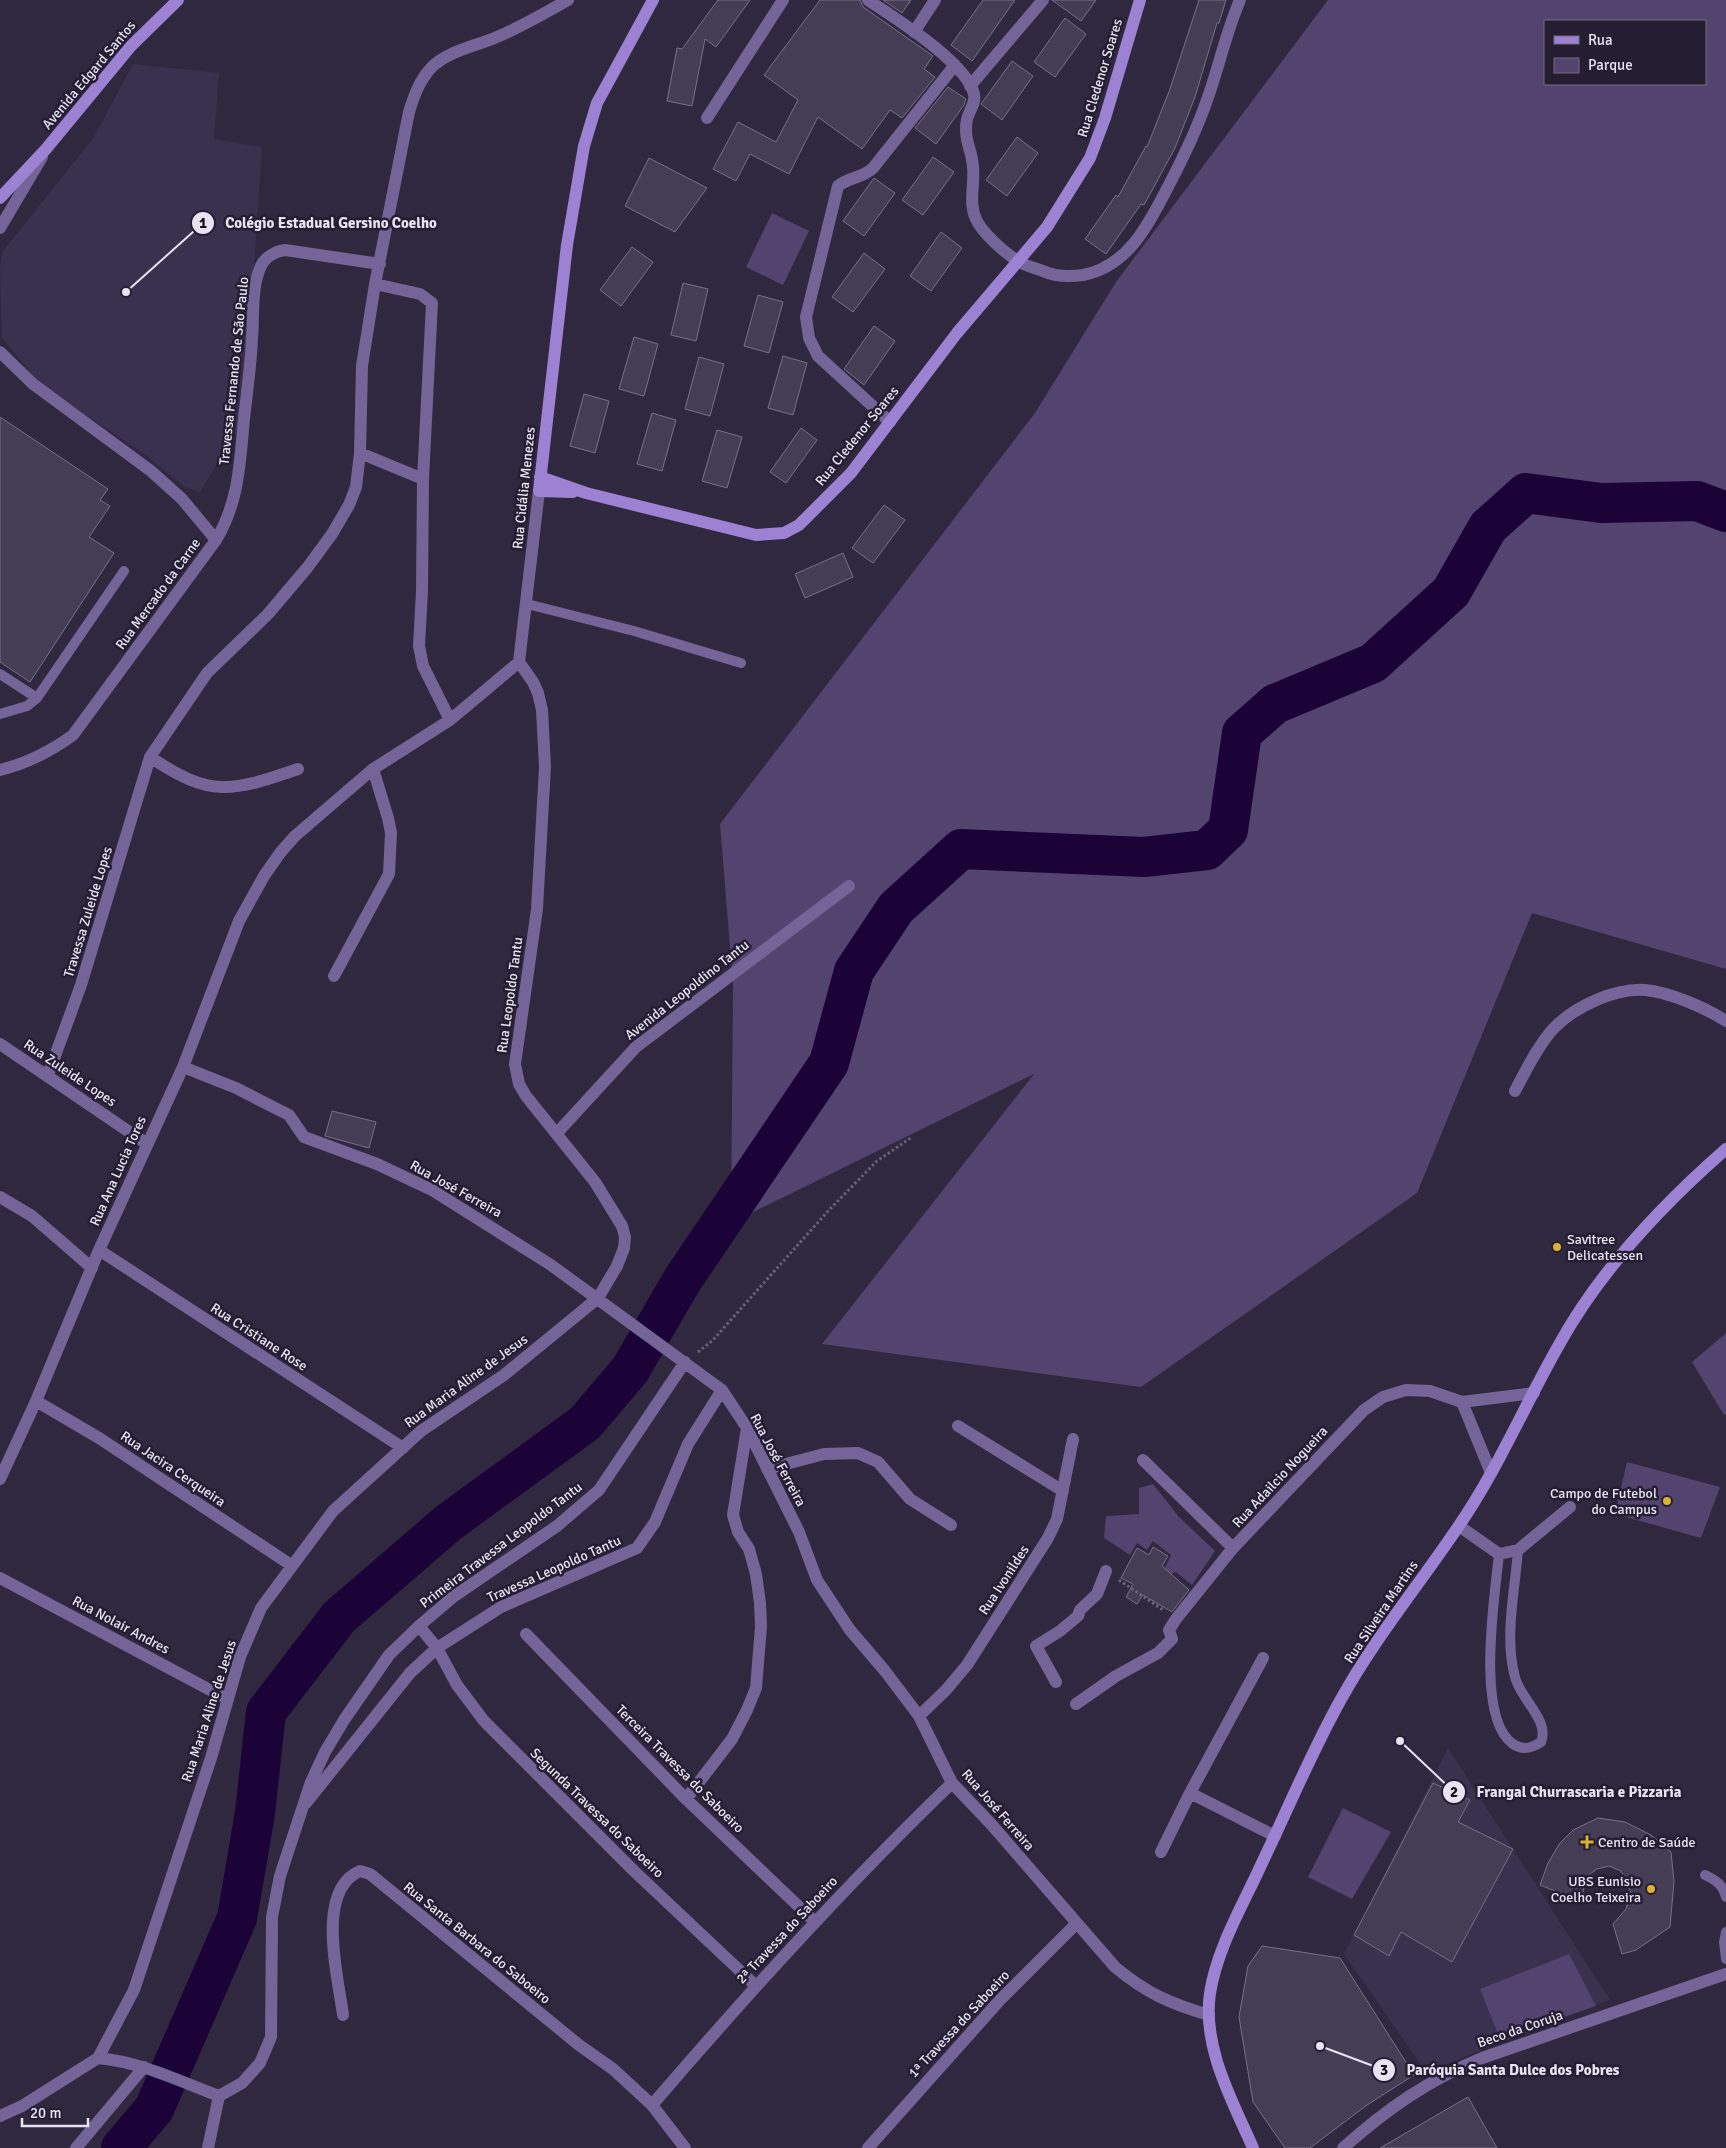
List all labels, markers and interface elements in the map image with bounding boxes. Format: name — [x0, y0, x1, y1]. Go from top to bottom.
street label: Avenida Edgard Santos — [39, 17, 139, 133]
street label: Rua Cledenor Soares — [1074, 17, 1126, 139]
legend — [1544, 20, 1706, 85]
text: Rua — [1588, 31, 1613, 49]
text: Parque — [1588, 56, 1633, 74]
callout: Colégio Estadual Gersino Coelho — [190, 208, 447, 238]
text: 1 — [199, 214, 207, 232]
text: Colégio Estadual Gersino Coelho — [225, 214, 437, 232]
street label: Travessa Fernando de São Paulo — [216, 276, 252, 466]
street label: Rua Cledenor Soares — [812, 383, 902, 489]
street label: Rua Cidália Menezes — [509, 426, 539, 550]
street label: Rua Mercado da Carne — [112, 535, 204, 653]
street label: Travessa Zuleide Lopes — [60, 845, 116, 979]
street label: Rua Leopoldo Tantu — [493, 936, 527, 1054]
street label: Avenida Leopoldino Tantu — [622, 936, 752, 1044]
street label: Rua Zuleide Lopes — [20, 1036, 120, 1110]
street label: Rua Ana Lucia Tores — [86, 1113, 150, 1229]
street label: Rua José Ferreira — [407, 1157, 505, 1221]
place label: Savitree Delicatessen — [1567, 1231, 1643, 1264]
marker: Savitree Delicatessen — [1551, 1241, 1563, 1253]
street label: Rua Cristiane Rose — [207, 1299, 311, 1375]
street label: Rua Maria Aline de Jesus — [401, 1331, 531, 1431]
street label: Rua José Ferreira — [746, 1411, 810, 1509]
street label: Rua Adailcio Nogueira — [1229, 1423, 1331, 1531]
street label: Rua Jacira Cerqueira — [117, 1428, 229, 1510]
street label: Primeira Travessa Leopoldo Tantu — [417, 1478, 585, 1612]
place label: Campo de Futebol do Campus — [1550, 1485, 1657, 1518]
marker: Campo de Futebol do Campus — [1661, 1495, 1673, 1507]
street label: Travessa Leopoldo Tantu — [485, 1532, 623, 1606]
street label: Rua Ivonildes — [975, 1542, 1033, 1618]
street label: Rua Silveira Martins — [1340, 1557, 1422, 1667]
street label: Rua Nolair Andres — [69, 1592, 173, 1658]
street label: Rua Maria Aline de Jesus — [178, 1638, 240, 1784]
street label: Terceira Travessa do Saboeiro — [612, 1701, 748, 1837]
street label: Segunda Travessa do Saboeiro — [527, 1745, 667, 1881]
street label: Rua José Ferreira — [958, 1766, 1038, 1854]
callout: Frangal Churrascaria e Pizzaria — [1441, 1777, 1691, 1807]
text: 2 — [1450, 1783, 1458, 1801]
text: Frangal Churrascaria e Pizzaria — [1477, 1783, 1682, 1801]
place label: Centro de Saúde — [1598, 1834, 1696, 1851]
marker: Centro de Saúde — [1580, 1835, 1594, 1849]
street label: 2ª Travessa do Saboeiro — [733, 1873, 841, 1987]
place label: UBS Eunisio Coelho Teixeira — [1551, 1873, 1641, 1906]
street label: Rua Santa Barbara do Saboeiro — [400, 1878, 554, 2008]
marker: UBS Eunisio Coelho Teixeira — [1645, 1883, 1657, 1895]
street label: 1ª Travessa do Saboeiro — [905, 1967, 1013, 2081]
street label: Beco da Coruja — [1475, 2006, 1565, 2052]
callout: Paróquia Santa Dulce dos Pobres — [1372, 2055, 1630, 2085]
text: 3 — [1380, 2061, 1388, 2079]
text: Paróquia Santa Dulce dos Pobres — [1406, 2061, 1620, 2079]
scale bar — [22, 2096, 89, 2128]
text: 20 m — [30, 2104, 61, 2122]

